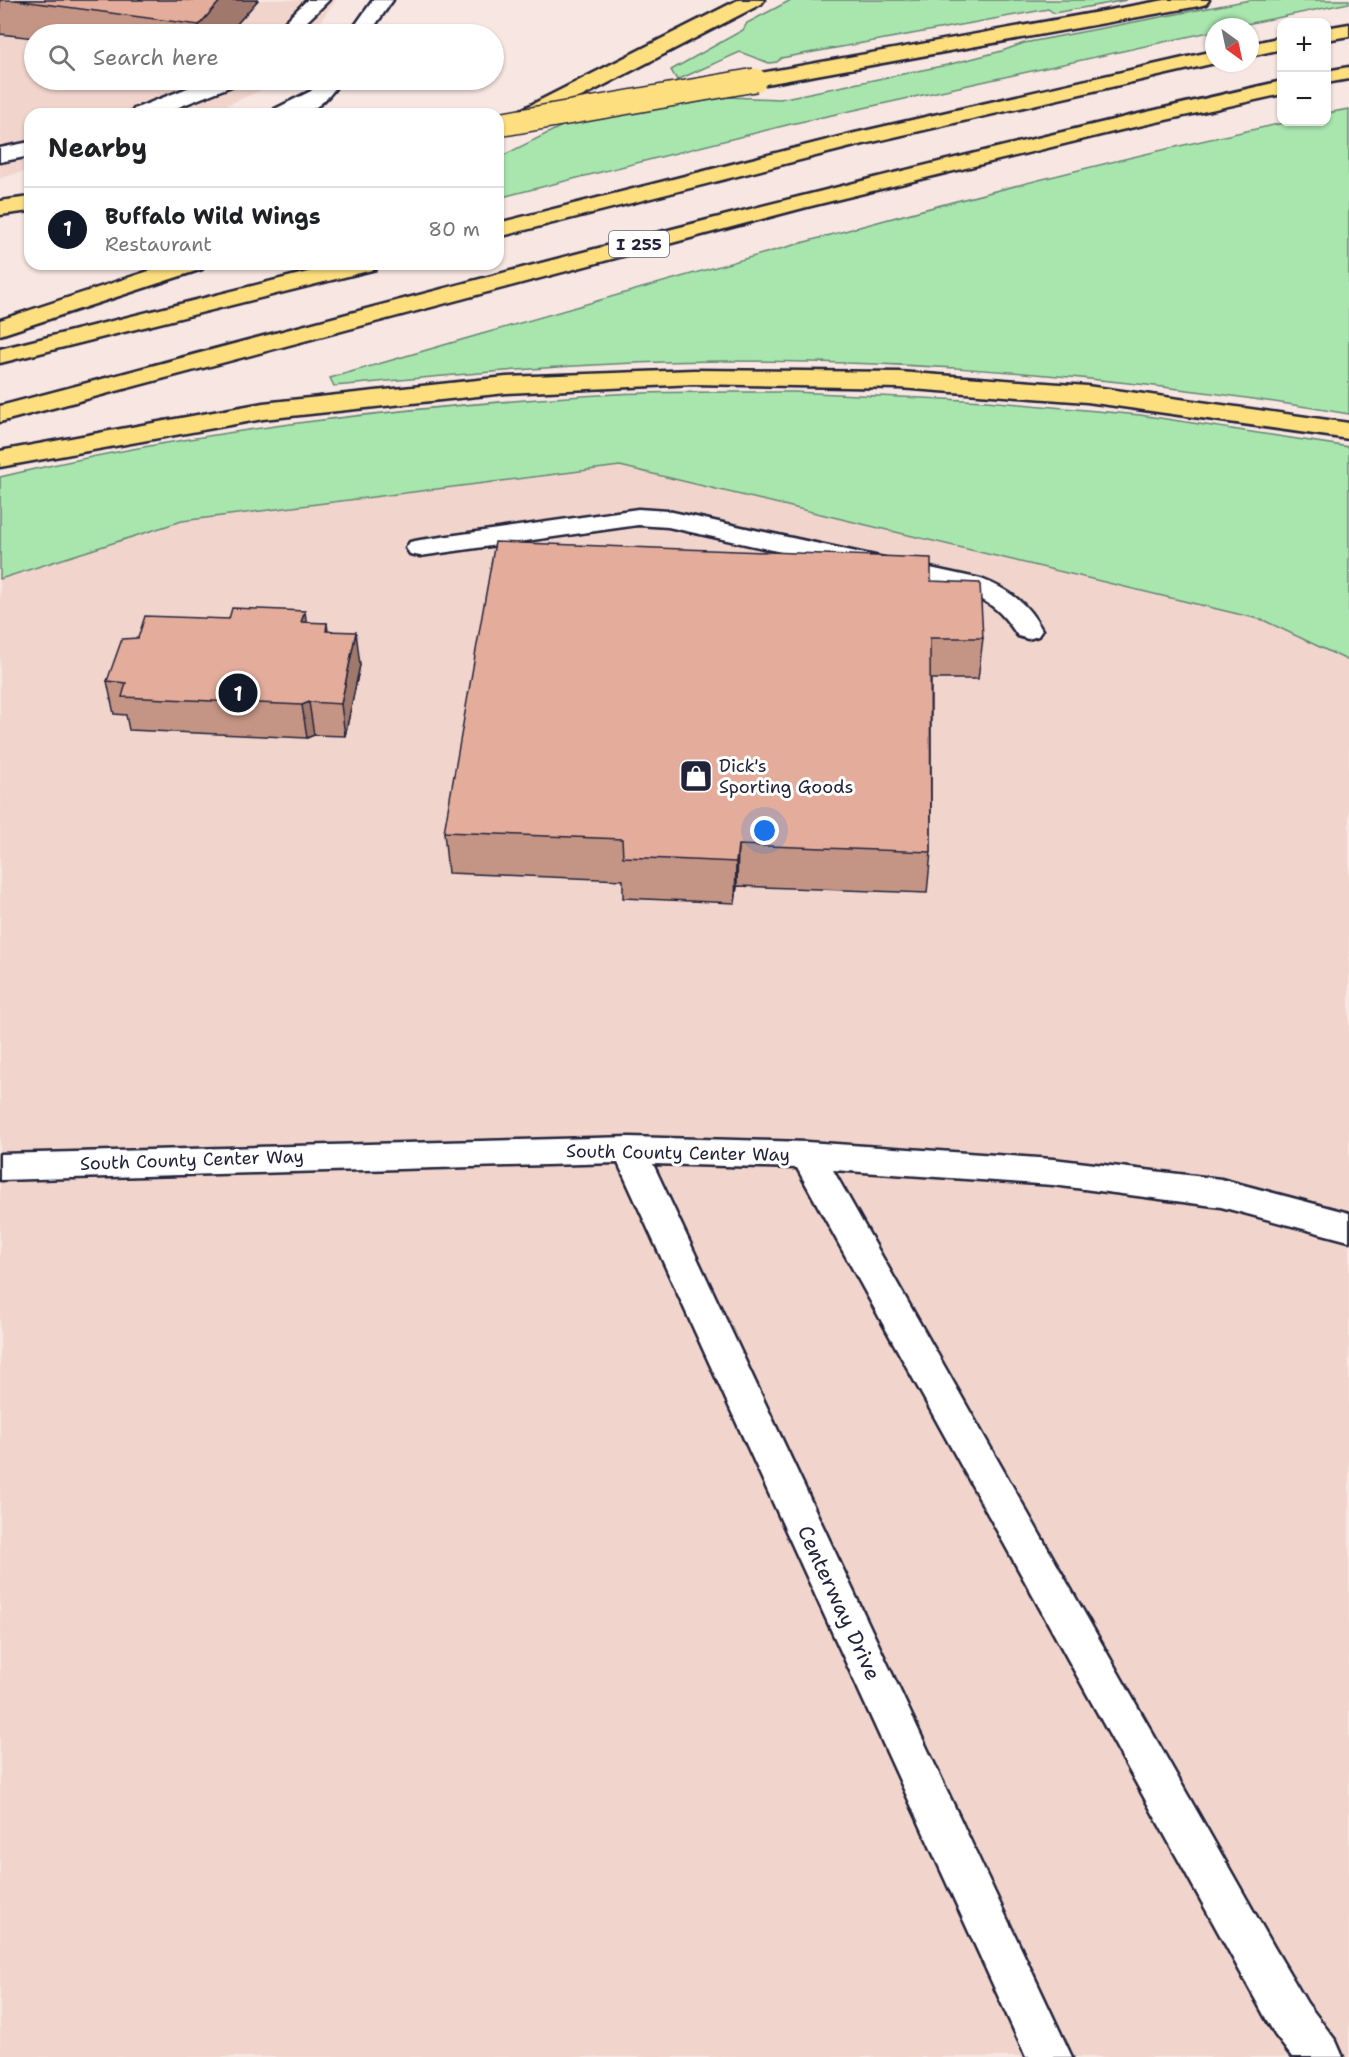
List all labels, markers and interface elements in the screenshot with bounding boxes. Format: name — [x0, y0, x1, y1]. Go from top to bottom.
north arrow — [1205, 18, 1259, 72]
map controls — [1277, 18, 1331, 126]
button: + — [1277, 18, 1331, 72]
search box — [24, 24, 504, 90]
icon: search — [45, 41, 78, 74]
text: Search here — [93, 43, 219, 72]
button: − — [1277, 72, 1331, 126]
text: Nearby — [48, 130, 147, 165]
text: Buffalo Wild Wings — [105, 202, 320, 231]
text: 1 — [63, 216, 72, 242]
text: 80 m — [428, 216, 480, 242]
text: Restaurant — [105, 231, 212, 257]
road number: I 255 — [609, 231, 669, 257]
pin: 1 — [218, 670, 258, 716]
place label: Dick's Sporting Goods — [719, 754, 853, 799]
shop icon: Dick's Sporting Goods — [678, 758, 714, 794]
your location — [750, 816, 779, 845]
street label: South County Center Way — [566, 1139, 790, 1167]
street label: South County Center Way — [80, 1144, 304, 1176]
street label: Centerway Drive — [791, 1521, 887, 1685]

